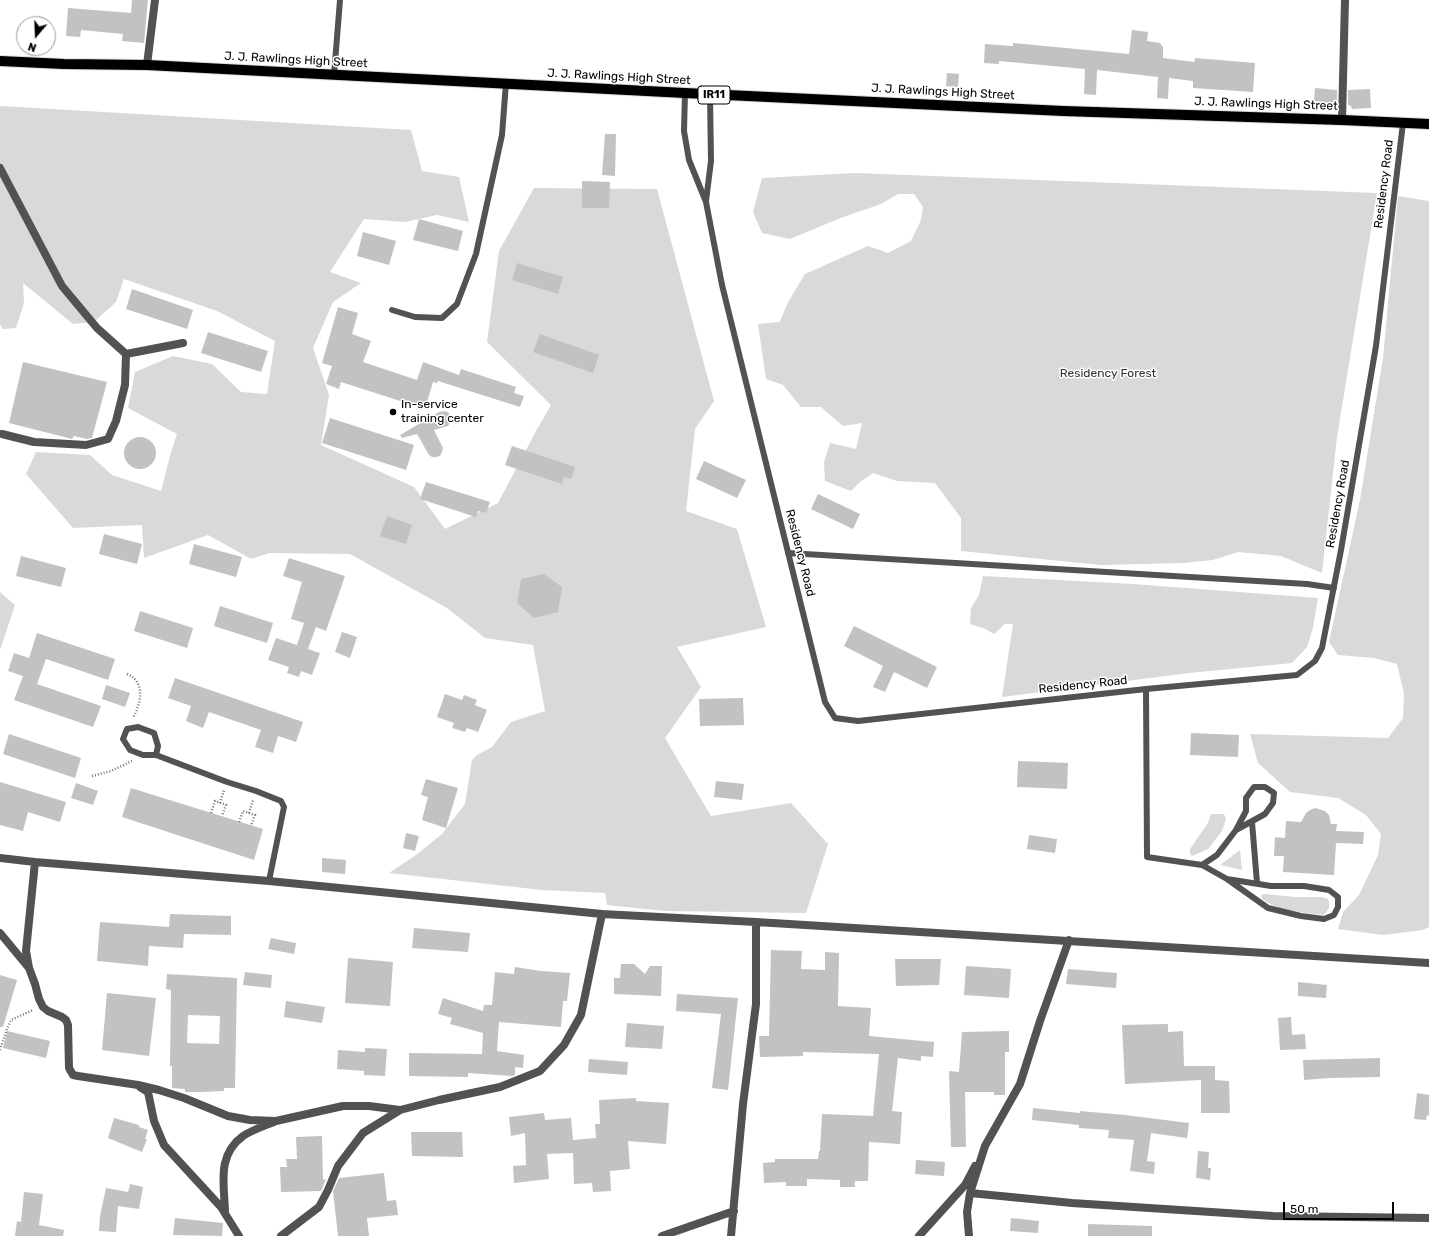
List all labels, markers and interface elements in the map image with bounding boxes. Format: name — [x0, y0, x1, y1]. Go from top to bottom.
north arrow — [16, 16, 56, 56]
text: N — [26, 39, 38, 54]
street label: J. J. Rawlings High Street — [224, 49, 368, 71]
street label: J. J. Rawlings High Street — [547, 66, 691, 88]
street label: J. J. Rawlings High Street — [871, 81, 1015, 103]
road number: IR11 — [698, 86, 730, 104]
street label: J. J. Rawlings High Street — [1194, 94, 1338, 114]
street label: Residency Road — [1371, 139, 1397, 229]
park label: Residency Forest — [1060, 367, 1156, 381]
place label: In-service training center — [401, 398, 484, 426]
marker: In-service training center — [388, 407, 398, 417]
street label: Residency Road — [1323, 459, 1353, 549]
street label: Residency Road — [782, 508, 818, 598]
street label: Residency Road — [1038, 673, 1128, 697]
scale bar — [1285, 1194, 1396, 1220]
text: 50 m — [1290, 1202, 1318, 1216]

